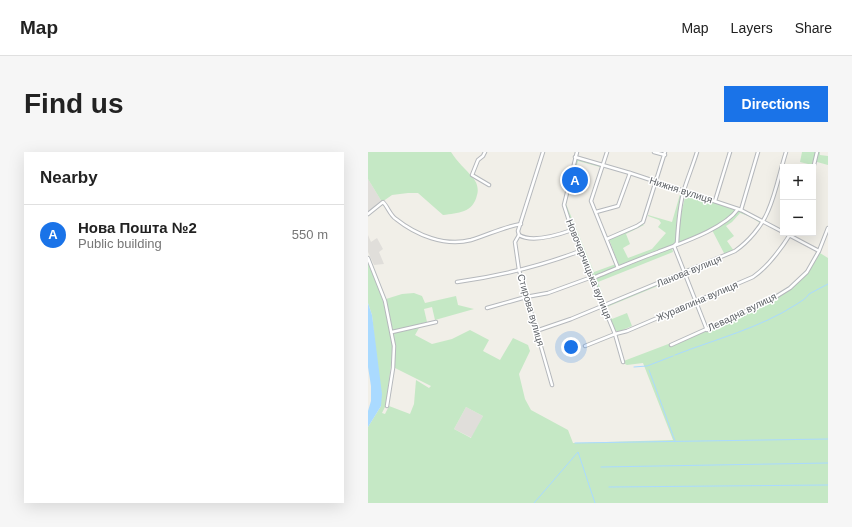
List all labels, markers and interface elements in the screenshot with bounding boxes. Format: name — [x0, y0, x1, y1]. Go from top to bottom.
text: Map — [20, 17, 58, 38]
text: Map — [681, 20, 709, 36]
text: Layers — [731, 20, 773, 36]
text: Share — [795, 20, 832, 36]
button: Directions — [724, 86, 828, 122]
text: Find us — [24, 88, 124, 119]
map controls — [780, 164, 816, 236]
button: + — [780, 164, 816, 200]
pin: A — [562, 165, 588, 195]
text: Nearby — [40, 168, 98, 187]
street label: Нижня вулиця — [648, 175, 714, 205]
button: − — [780, 200, 816, 236]
street label: Новочерчицька вулиця — [564, 218, 614, 320]
text: Нова Пошта №2 — [78, 219, 197, 236]
text: A — [48, 227, 58, 242]
text: 550 m — [292, 227, 328, 242]
text: Public building — [78, 236, 162, 251]
street label: Ланова вулиця — [655, 253, 723, 289]
street label: Стирова вулиця — [515, 273, 547, 347]
street label: Журавлина вулиця — [654, 279, 740, 323]
street label: Левадна вулиця — [706, 291, 778, 333]
your location — [561, 337, 581, 357]

